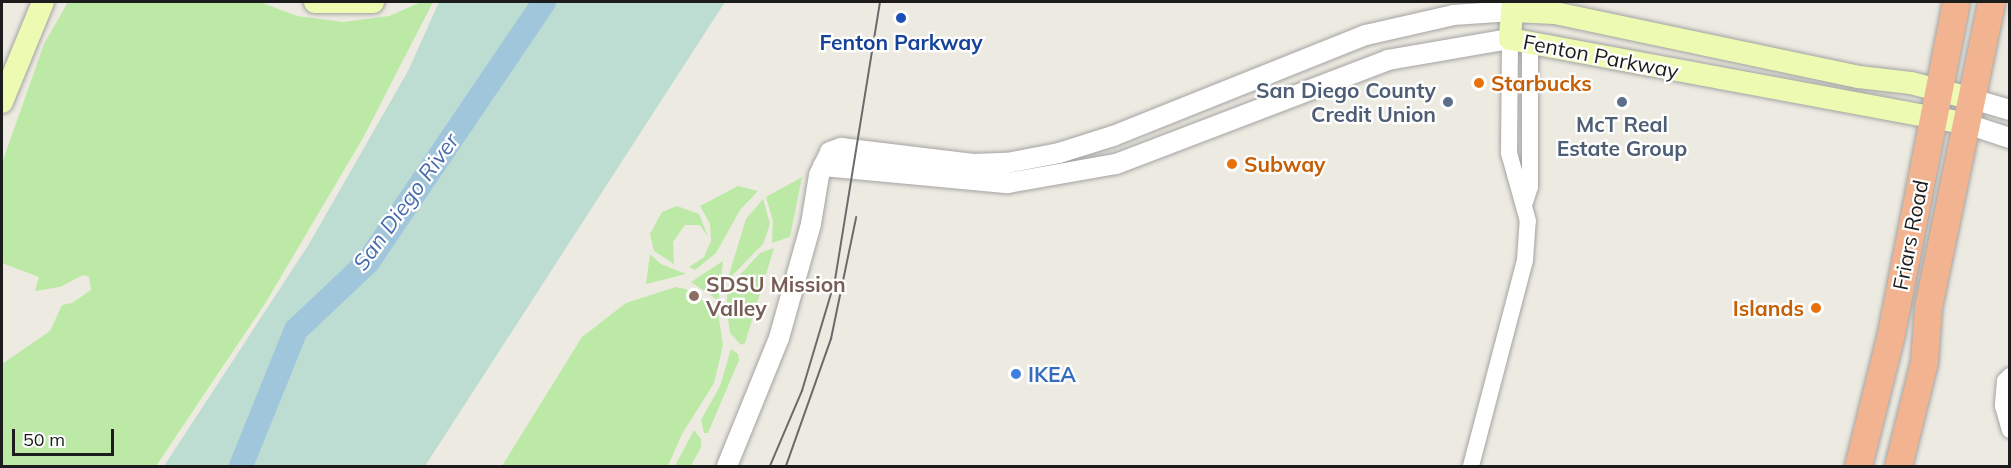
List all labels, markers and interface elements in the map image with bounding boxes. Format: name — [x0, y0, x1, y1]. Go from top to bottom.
marker: Fenton Parkway — [892, 9, 910, 27]
place label: Fenton Parkway — [819, 29, 983, 55]
street label: Fenton Parkway — [1521, 29, 1681, 83]
place label: Starbucks — [1491, 70, 1592, 96]
marker: Starbucks — [1472, 76, 1486, 90]
place label: San Diego County Credit Union — [1256, 77, 1436, 127]
marker: San Diego County Credit Union — [1441, 95, 1455, 109]
marker: McT Real Estate Group — [1615, 95, 1629, 109]
place label: McT Real Estate Group — [1557, 111, 1687, 161]
water label: San Diego River — [348, 128, 464, 276]
place label: Subway — [1244, 151, 1326, 177]
marker: Subway — [1225, 157, 1239, 171]
street label: Friars Road — [1887, 178, 1933, 292]
place label: SDSU Mission Valley — [706, 271, 846, 321]
marker: SDSU Mission Valley — [687, 289, 701, 303]
place label: Islands — [1733, 295, 1804, 321]
marker: Islands — [1809, 301, 1823, 315]
place label: IKEA — [1028, 361, 1076, 387]
marker: IKEA — [1009, 367, 1023, 381]
scale bar — [15, 417, 117, 455]
text: 50 m — [23, 428, 65, 451]

